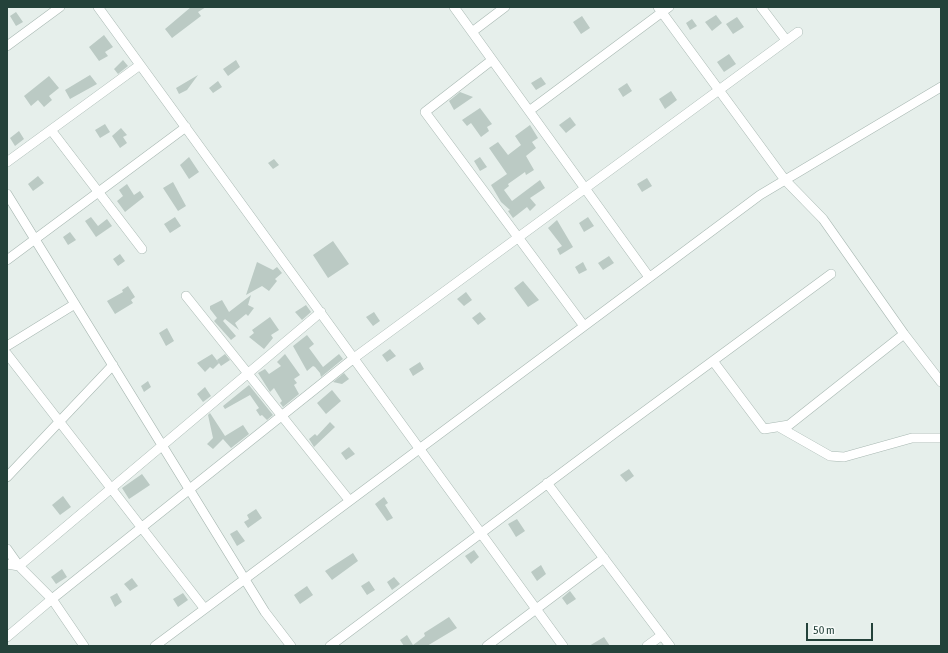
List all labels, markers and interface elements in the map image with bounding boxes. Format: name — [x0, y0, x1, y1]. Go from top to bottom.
scale bar — [808, 615, 875, 641]
text: 50 m — [813, 623, 835, 637]

